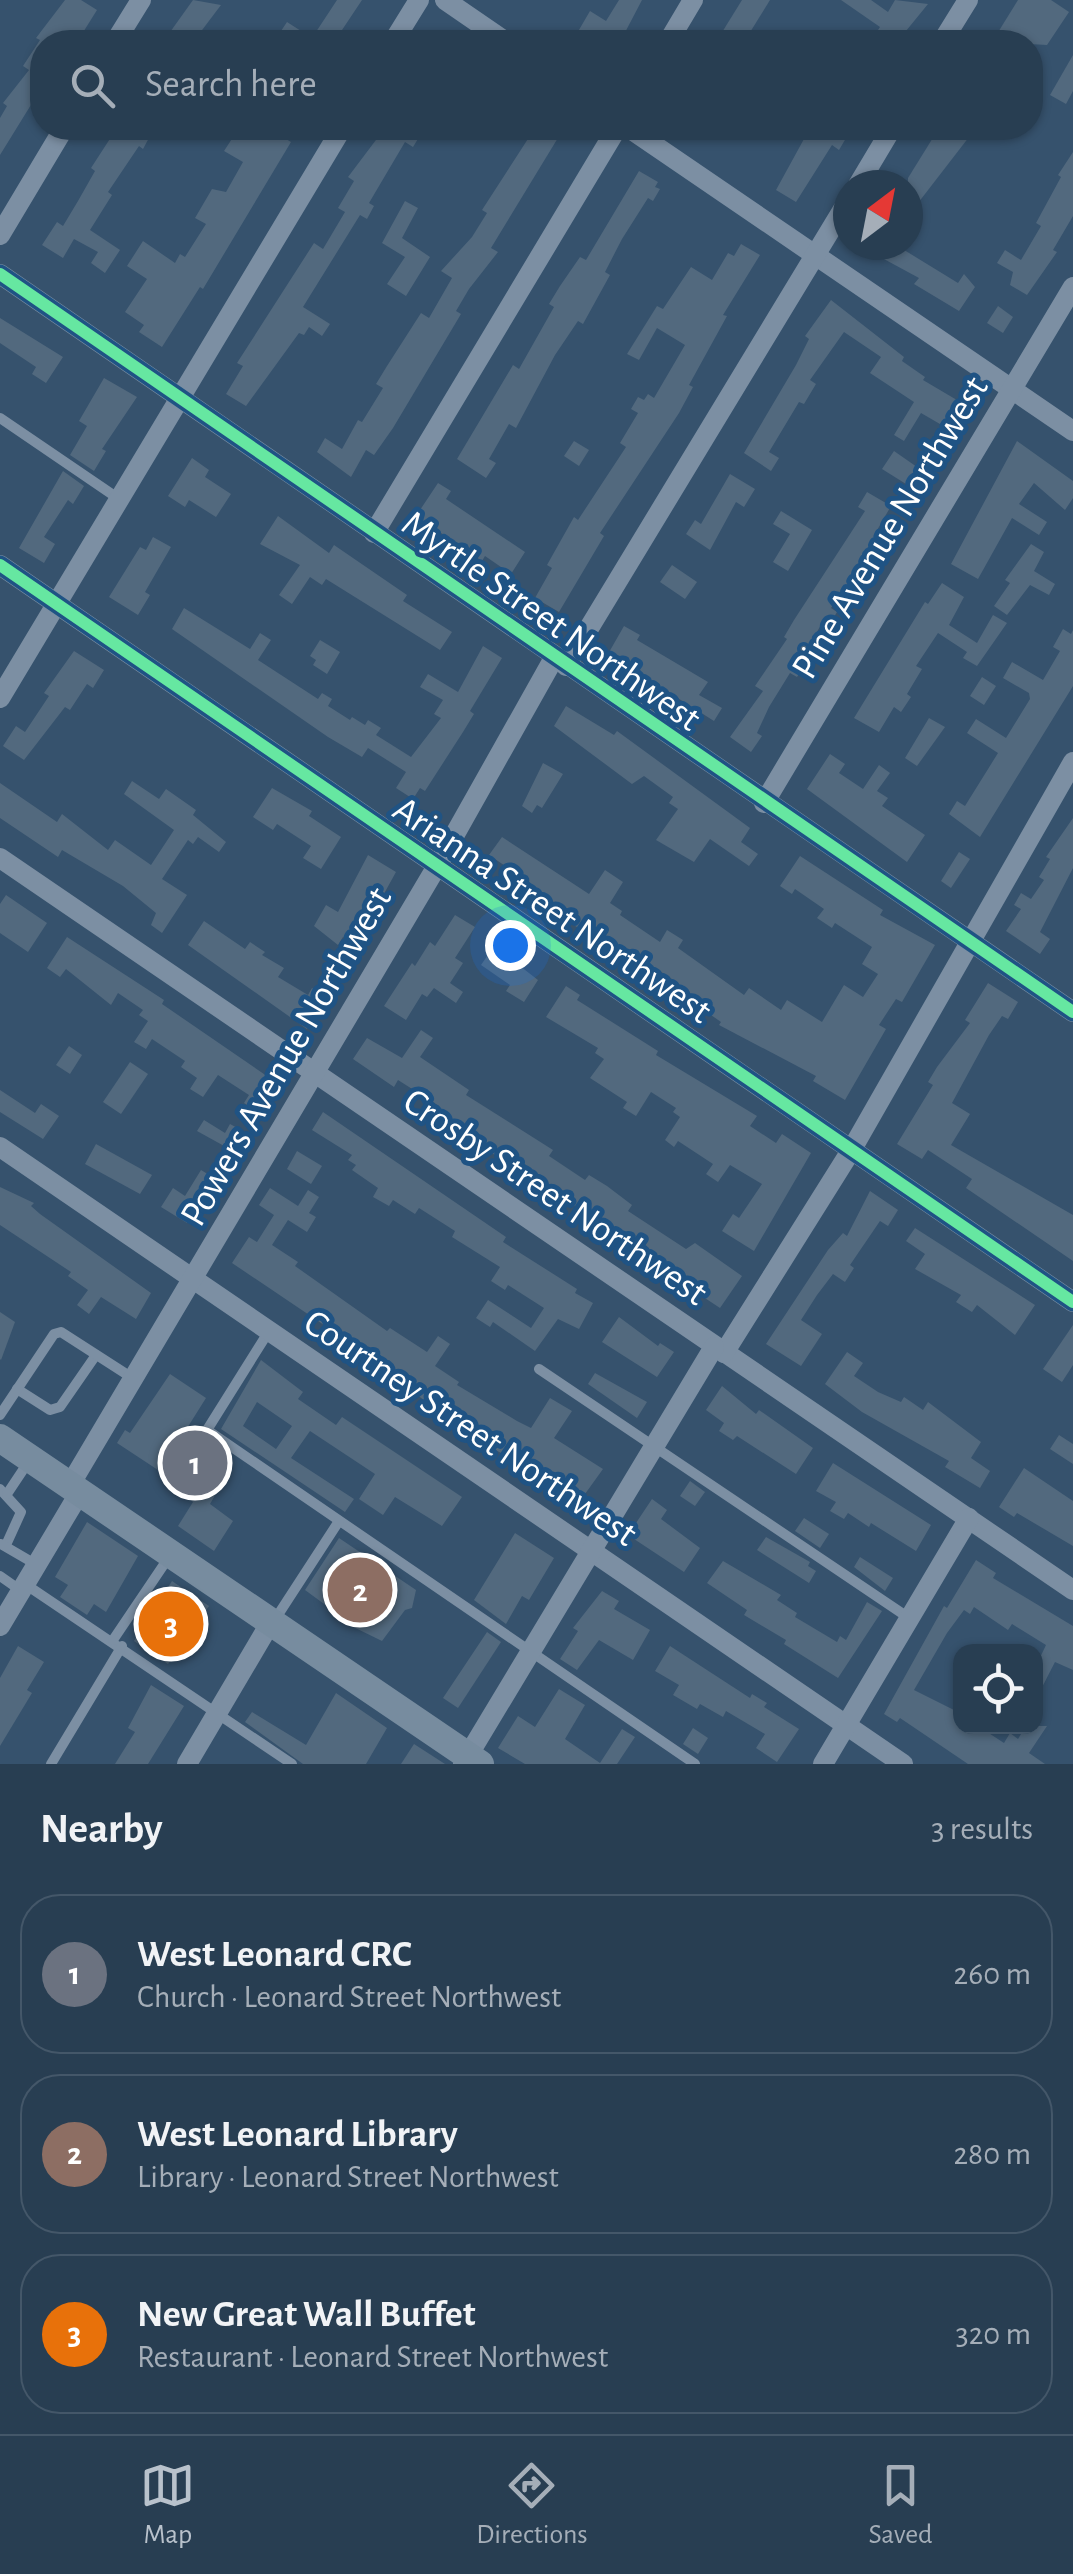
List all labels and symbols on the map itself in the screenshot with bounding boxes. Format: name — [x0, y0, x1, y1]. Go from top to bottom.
north arrow — [833, 170, 923, 260]
street label: Pine Avenue Northwest — [786, 370, 996, 686]
street label: Myrtle Street Northwest — [395, 504, 707, 739]
street label: Arianna Street Northwest — [386, 790, 718, 1031]
street label: Powers Avenue Northwest — [174, 881, 399, 1233]
your location — [485, 920, 536, 971]
street label: Crosby Street Northwest — [396, 1082, 713, 1313]
street label: Courtney Street Northwest — [297, 1303, 643, 1554]
pin: 1 — [162, 1426, 228, 1500]
pin: 2 — [328, 1552, 392, 1628]
pin: 3 — [138, 1586, 204, 1662]

